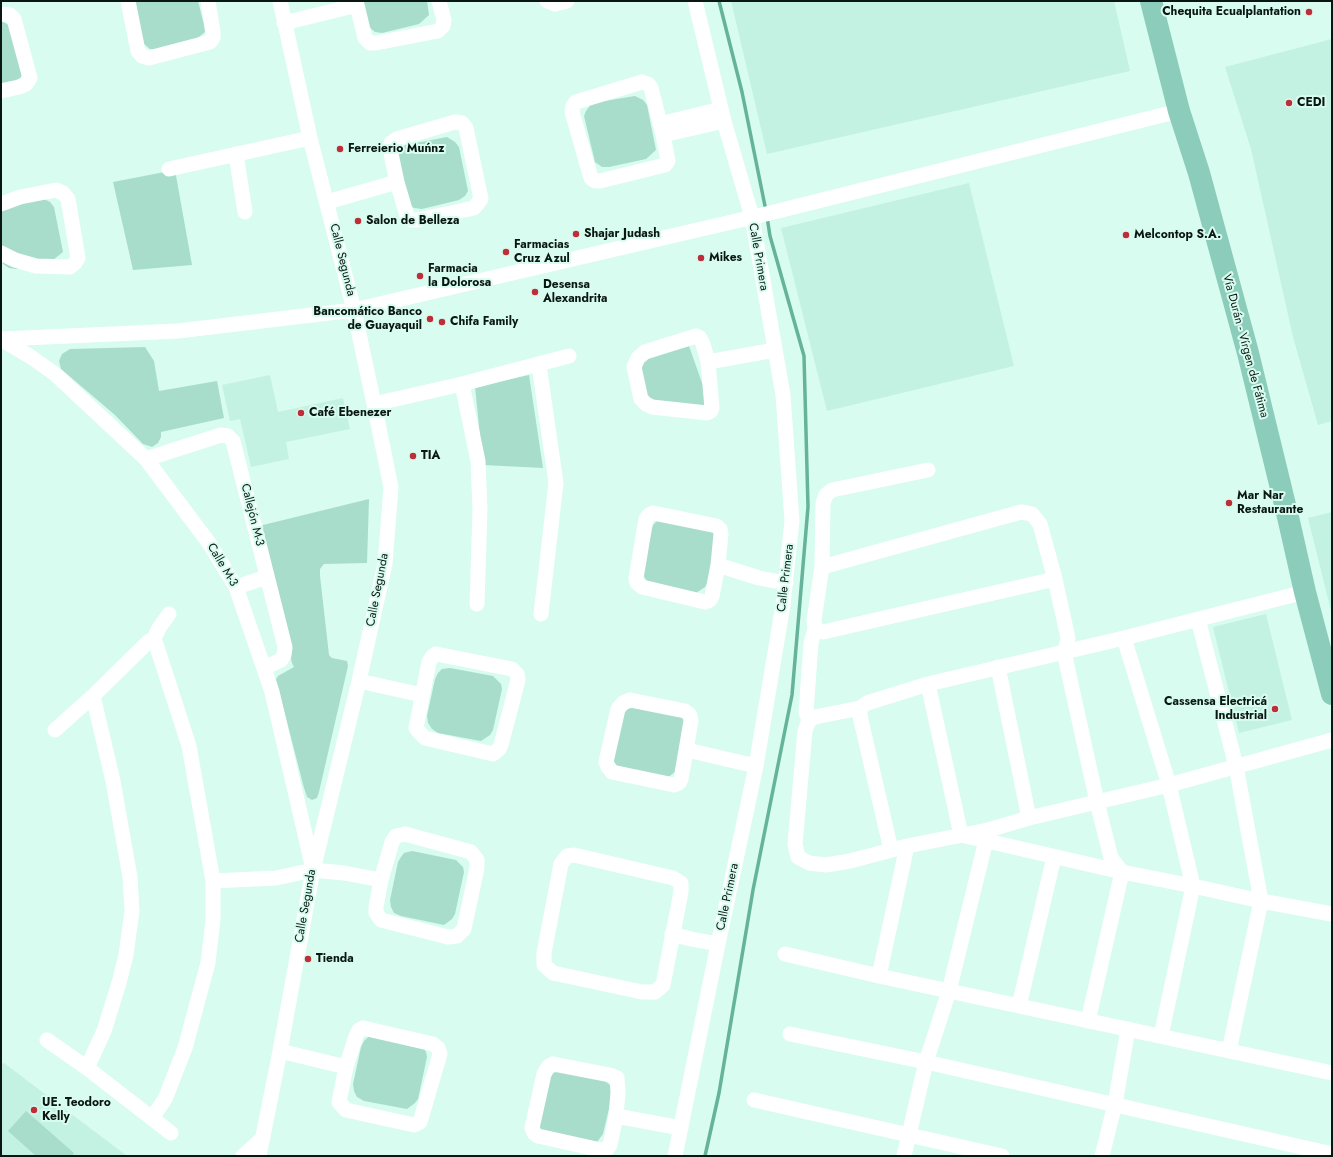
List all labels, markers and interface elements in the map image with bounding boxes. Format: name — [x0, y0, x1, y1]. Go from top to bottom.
place label: Chequita Ecualplantation — [1162, 5, 1301, 19]
marker: Chequita Ecualplantation — [1304, 7, 1314, 17]
place label: CEDI — [1297, 96, 1325, 110]
marker: CEDI — [1284, 98, 1294, 108]
place label: Ferreierio Muńnz — [348, 142, 444, 156]
marker: Ferreierio Muńnz — [335, 144, 345, 154]
place label: Salon de Belleza — [366, 214, 459, 228]
marker: Salon de Belleza — [353, 216, 363, 226]
street label: Calle Segunda — [326, 222, 358, 298]
street label: Calle Primera — [745, 222, 771, 292]
place label: Shajar Judash — [584, 227, 660, 241]
place label: Melcontop S.A. — [1134, 228, 1221, 242]
marker: Shajar Judash — [571, 229, 581, 239]
marker: Melcontop S.A. — [1121, 230, 1131, 240]
place label: Farmacias Cruz Azul — [514, 238, 570, 266]
marker: Farmacias Cruz Azul — [501, 247, 511, 257]
place label: Mikes — [709, 251, 742, 265]
marker: Mikes — [696, 253, 706, 263]
place label: Farmacia la Dolorosa — [428, 262, 491, 290]
marker: Farmacia la Dolorosa — [415, 271, 425, 281]
street label: Vía Durán - Vírgen de Fátima — [1219, 273, 1271, 419]
place label: Desensa Alexandrita — [543, 278, 607, 306]
marker: Desensa Alexandrita — [530, 287, 540, 297]
place label: Bancomático Banco de Guayaquil — [313, 305, 422, 333]
marker: Bancomático Banco de Guayaquil — [425, 314, 435, 324]
place label: Chifa Family — [450, 315, 518, 329]
marker: Chifa Family — [437, 317, 447, 327]
place label: Café Ebenezer — [309, 406, 391, 420]
marker: Café Ebenezer — [296, 408, 306, 418]
place label: TIA — [421, 449, 440, 463]
marker: TIA — [408, 451, 418, 461]
street label: Callejón M-3 — [237, 482, 267, 548]
place label: Mar Nar Restaurante — [1237, 489, 1303, 517]
marker: Mar Nar Restaurante — [1224, 498, 1234, 508]
street label: Calle M-3 — [203, 541, 241, 589]
street label: Calle Primera — [775, 543, 797, 613]
street label: Calle Segunda — [364, 552, 392, 628]
place label: Cassensa Electricá Industrial — [1164, 695, 1267, 723]
marker: Cassensa Electricá Industrial — [1270, 704, 1280, 714]
street label: Calle Primera — [714, 862, 742, 932]
street label: Calle Segunda — [292, 868, 320, 944]
place label: Tienda — [316, 952, 354, 966]
marker: Tienda — [303, 954, 313, 964]
place label: UE. Teodoro Kelly — [42, 1096, 111, 1124]
marker: UE. Teodoro Kelly — [29, 1105, 39, 1115]

